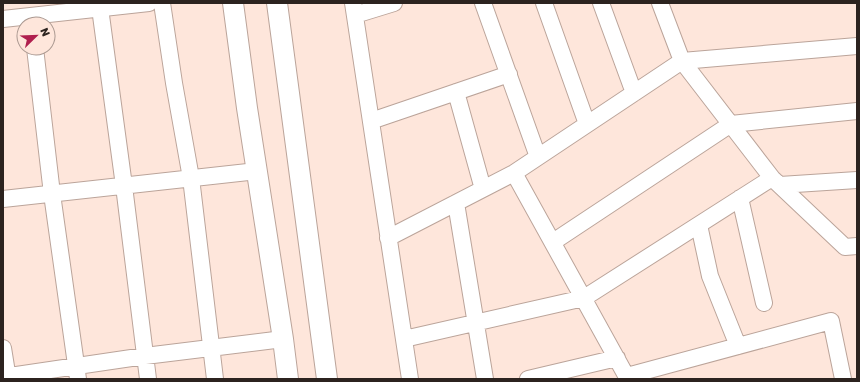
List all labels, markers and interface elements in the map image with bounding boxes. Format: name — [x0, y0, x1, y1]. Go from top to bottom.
north arrow — [16, 16, 56, 56]
text: N — [37, 26, 52, 39]

